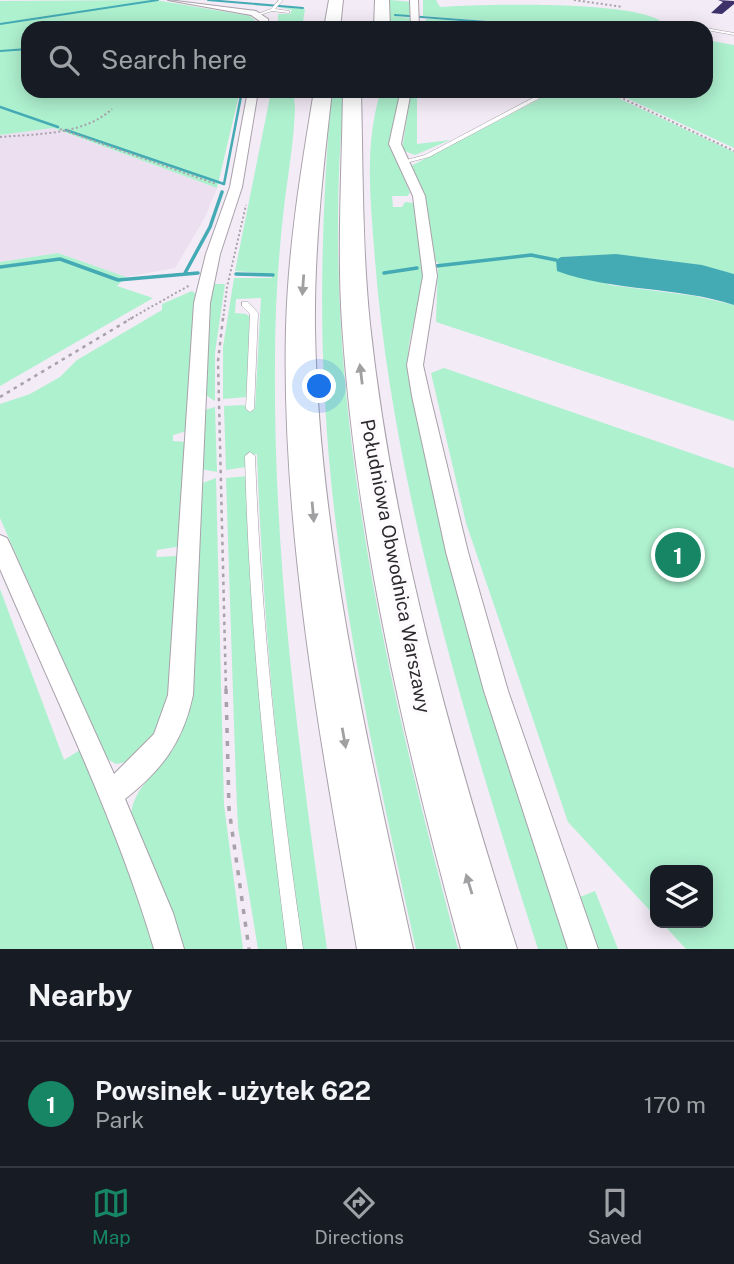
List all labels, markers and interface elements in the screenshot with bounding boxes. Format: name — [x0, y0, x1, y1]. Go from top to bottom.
search box — [21, 21, 713, 98]
icon: search — [45, 41, 83, 79]
text: Search here — [101, 44, 247, 75]
one-way arrow — [297, 275, 308, 297]
one-way arrow — [356, 363, 367, 385]
your location — [302, 369, 336, 403]
street label: Południowa Obwodnica Warszawy — [357, 417, 435, 715]
one-way arrow — [308, 502, 319, 524]
pin: 1 — [655, 529, 701, 581]
one-way arrow — [339, 727, 350, 749]
map controls — [650, 865, 713, 928]
button: layers — [650, 865, 713, 928]
one-way arrow — [463, 873, 473, 894]
text: Nearby — [28, 977, 132, 1013]
text: Powsinek - użytek 622 — [95, 1075, 371, 1106]
text: 1 — [46, 1091, 56, 1118]
text: 170 m — [644, 1091, 706, 1118]
text: Park — [95, 1106, 144, 1133]
tab: Map — [92, 1184, 131, 1248]
tab: Directions — [315, 1184, 404, 1248]
tab: Saved — [588, 1184, 642, 1248]

